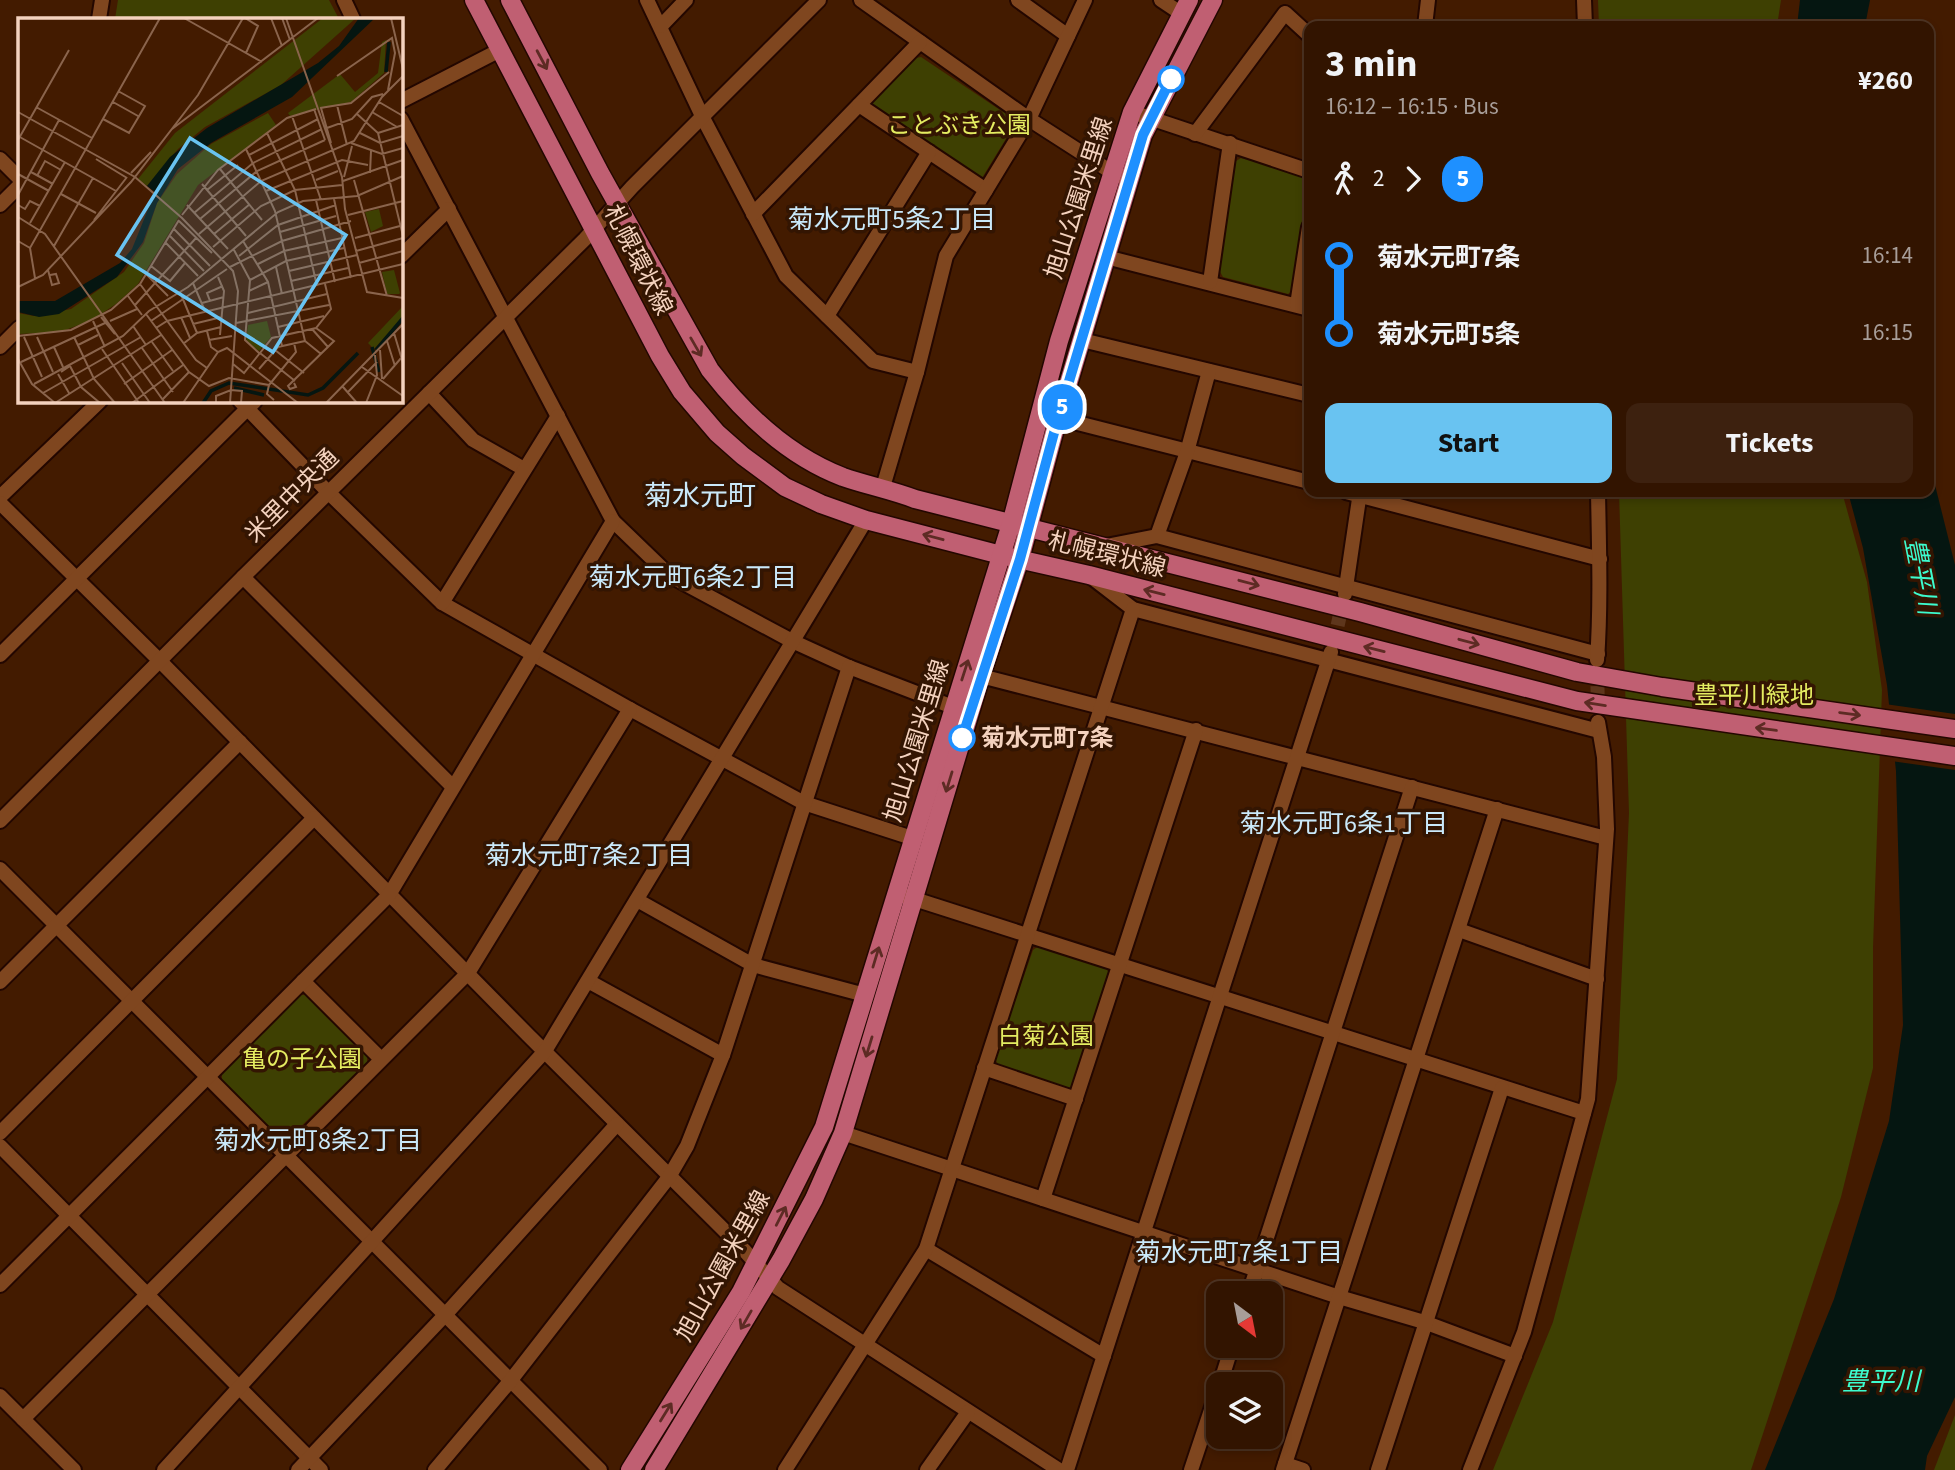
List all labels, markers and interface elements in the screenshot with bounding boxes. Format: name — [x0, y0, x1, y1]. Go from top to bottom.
inset map — [18, 18, 402, 402]
text: 3 min — [1325, 37, 1417, 91]
one-way arrow — [536, 49, 549, 70]
text: ¥260 — [1858, 62, 1913, 99]
unlabelled marker — [1158, 66, 1184, 92]
text: 16:12 – 16:15 · Bus — [1325, 90, 1499, 123]
park label: ことぶき公園 — [887, 108, 1031, 143]
street label: 旭山公園米里線 — [1036, 113, 1122, 283]
icon: walk — [1325, 160, 1363, 198]
icon: forward — [1394, 160, 1432, 198]
text: 5 — [1456, 161, 1469, 196]
text: 2 — [1373, 162, 1384, 195]
street label: 札幌環状線 — [595, 199, 681, 321]
district label: 菊水元町5条2丁目 — [788, 201, 996, 238]
text: 菊水元町7条 — [1377, 239, 1521, 276]
text: 16:14 — [1862, 239, 1913, 272]
text: 菊水元町5条 — [1377, 316, 1521, 353]
text: 16:15 — [1862, 316, 1913, 349]
one-way arrow — [689, 336, 703, 356]
line badge: 5 — [1039, 384, 1085, 430]
text: 5 — [1056, 389, 1068, 424]
button: Start — [1325, 403, 1612, 483]
button: Tickets — [1626, 403, 1913, 483]
street label: 米里中央通 — [237, 441, 347, 551]
district label: 菊水元町 — [644, 476, 756, 516]
street label: 札幌環状線 — [1045, 524, 1169, 586]
one-way arrow — [922, 530, 945, 543]
water label: 豊平川 — [1895, 534, 1947, 621]
district label: 菊水元町6条2丁目 — [589, 559, 797, 596]
one-way arrow — [1237, 577, 1260, 590]
one-way arrow — [1143, 585, 1166, 598]
one-way arrow — [1457, 636, 1479, 649]
one-way arrow — [1363, 642, 1386, 655]
street label: 旭山公園米里線 — [876, 656, 958, 826]
one-way arrow — [960, 659, 972, 681]
park label: 豊平川緑地 — [1694, 678, 1814, 713]
one-way arrow — [1584, 697, 1607, 710]
one-way arrow — [1838, 708, 1861, 721]
place label: 菊水元町7条 — [981, 721, 1114, 756]
one-way arrow — [1755, 723, 1778, 736]
marker: 菊水元町7条 — [949, 725, 975, 751]
one-way arrow — [942, 771, 955, 793]
district label: 菊水元町6条1丁目 — [1240, 805, 1448, 842]
district label: 菊水元町7条2丁目 — [485, 837, 693, 874]
one-way arrow — [871, 947, 884, 969]
park label: 白菊公園 — [998, 1019, 1094, 1054]
one-way arrow — [861, 1035, 874, 1057]
park label: 亀の子公園 — [242, 1042, 362, 1077]
district label: 菊水元町8条2丁目 — [214, 1122, 422, 1159]
street label: 旭山公園米里線 — [667, 1184, 779, 1348]
one-way arrow — [774, 1206, 788, 1227]
district label: 菊水元町7条1丁目 — [1135, 1234, 1343, 1271]
north arrow — [1206, 1281, 1283, 1358]
map controls — [1206, 1281, 1283, 1449]
one-way arrow — [738, 1310, 752, 1330]
water label: 豊平川 — [1842, 1363, 1923, 1400]
button: layers — [1206, 1372, 1283, 1449]
one-way arrow — [658, 1403, 673, 1422]

